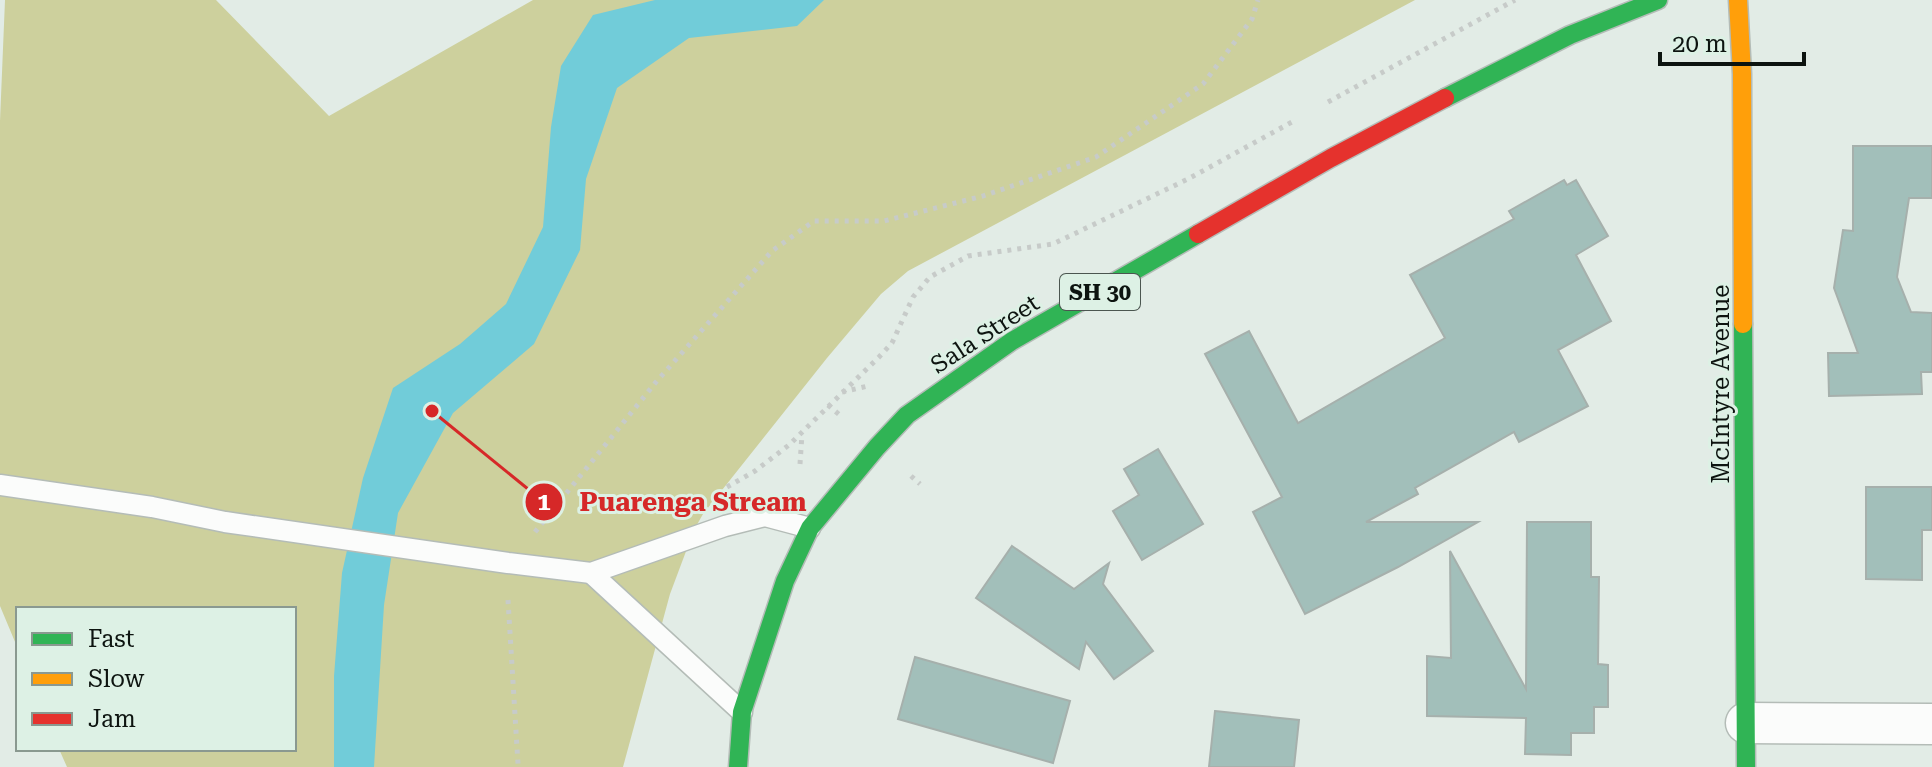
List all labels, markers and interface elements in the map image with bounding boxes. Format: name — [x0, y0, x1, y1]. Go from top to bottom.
scale bar — [1660, 16, 1804, 66]
text: 20 m — [1672, 30, 1727, 58]
road number: SH 30 — [1060, 274, 1140, 310]
street label: McIntyre Avenue — [1707, 285, 1735, 483]
street label: Sala Street — [926, 289, 1044, 379]
callout: Puarenga Stream — [524, 477, 823, 527]
text: Puarenga Stream — [580, 487, 806, 517]
text: 1 — [537, 488, 551, 516]
legend — [16, 607, 296, 751]
text: Fast — [88, 625, 135, 653]
text: Slow — [88, 665, 145, 693]
text: Jam — [88, 705, 136, 733]

